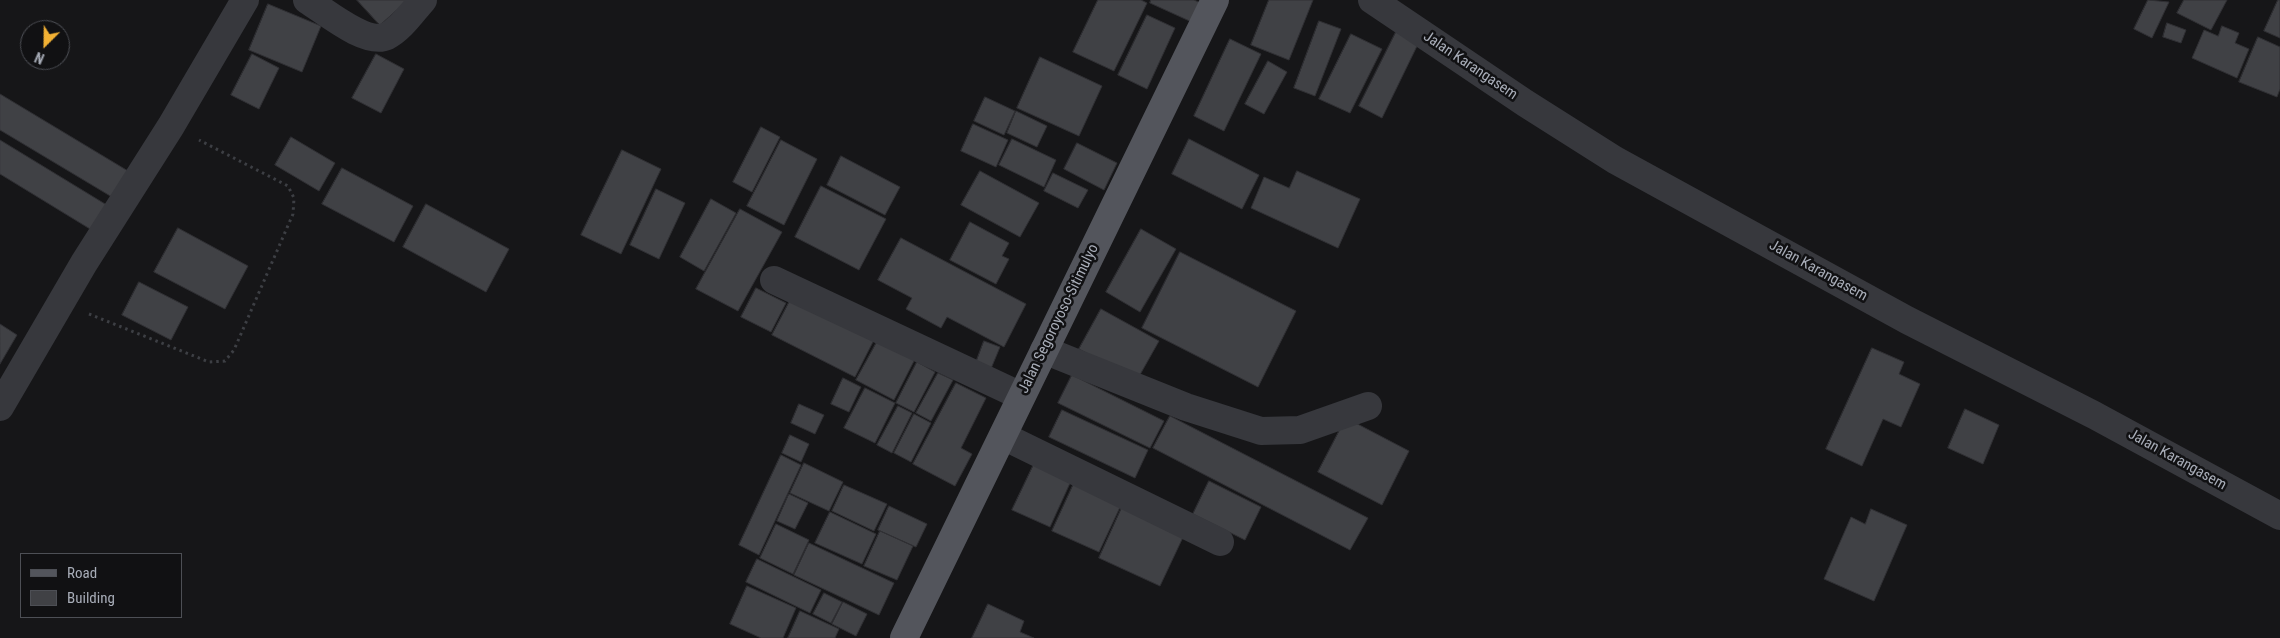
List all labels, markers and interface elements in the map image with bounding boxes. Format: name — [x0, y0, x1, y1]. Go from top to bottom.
north arrow — [20, 20, 70, 70]
street label: Jalan Karangasem — [1420, 28, 1520, 104]
text: N — [32, 49, 47, 67]
street label: Jalan Karangasem — [1766, 237, 1870, 305]
street label: Jalan Segoroyoso-Sitimulyo — [1015, 241, 1103, 397]
street label: Jalan Karangasem — [2125, 426, 2229, 494]
legend — [20, 553, 182, 618]
text: Road — [67, 564, 97, 582]
text: Building — [67, 589, 115, 607]

